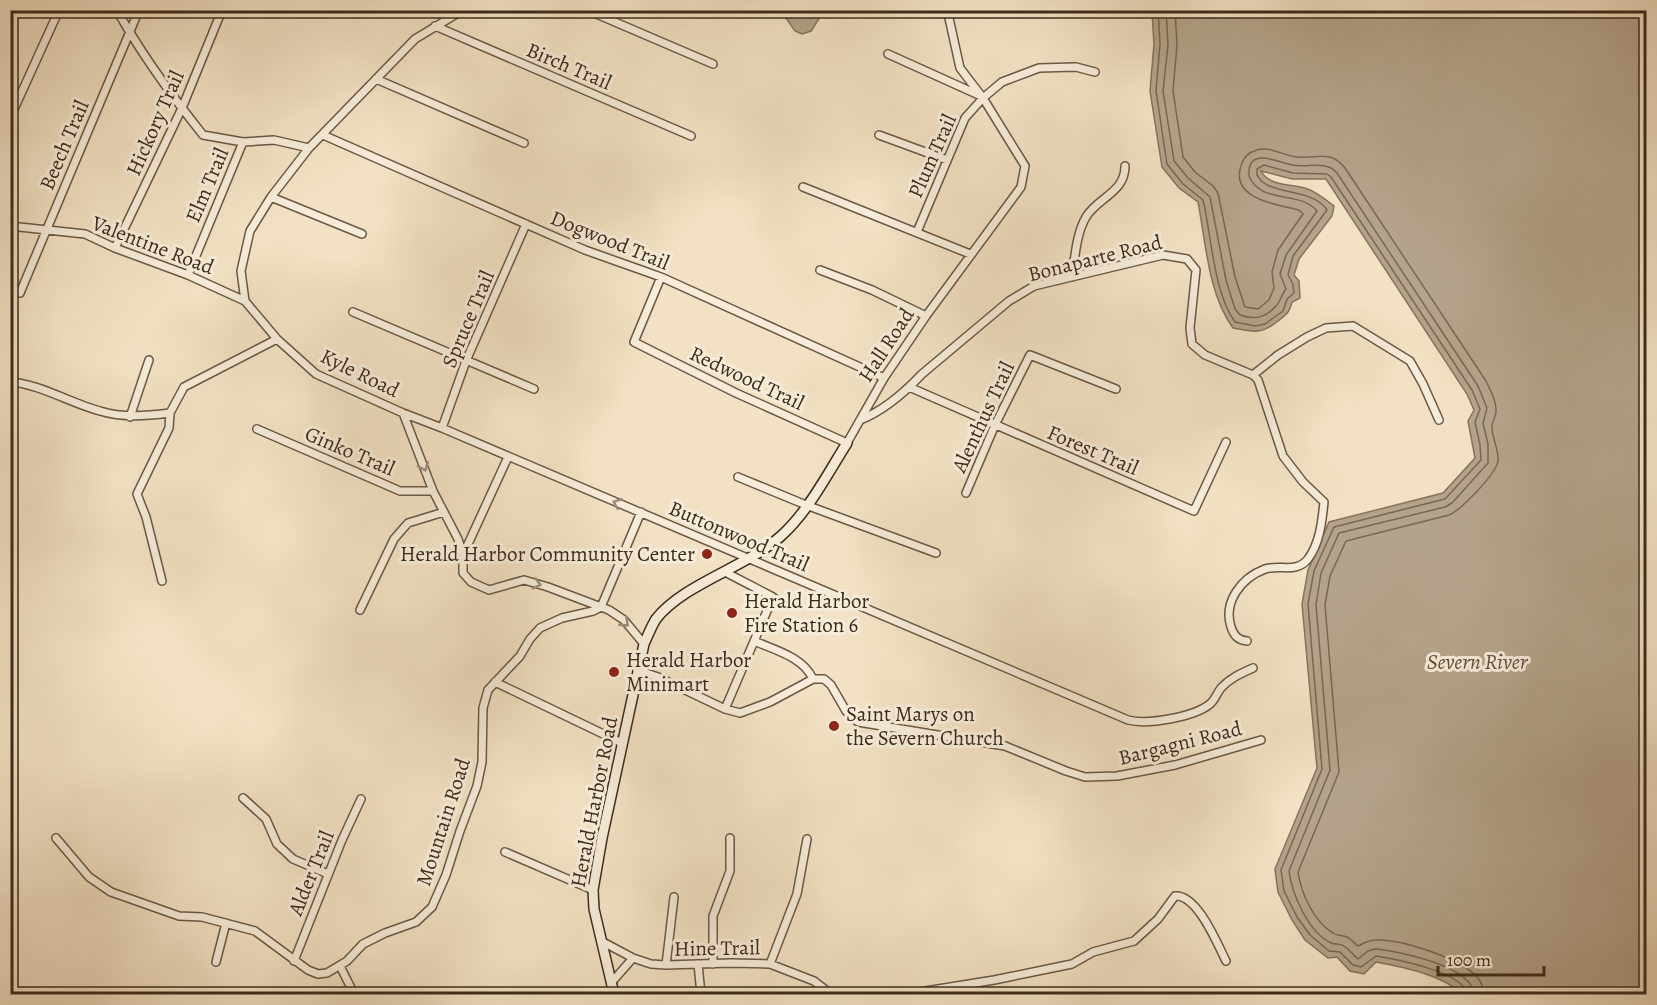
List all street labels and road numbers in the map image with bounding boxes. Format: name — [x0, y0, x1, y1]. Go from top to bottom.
street label: Birch Trail — [522, 36, 616, 96]
street label: Hickory Trail — [119, 66, 191, 180]
street label: Beech Trail — [33, 96, 95, 194]
street label: Plum Trail — [901, 110, 963, 202]
street label: Elm Trail — [179, 143, 235, 227]
street label: Dogwood Trail — [546, 203, 674, 277]
street label: Valentine Road — [87, 209, 219, 281]
street label: Bonaparte Road — [1025, 228, 1166, 288]
street label: Spruce Trail — [435, 266, 501, 372]
street label: Hall Road — [852, 302, 921, 388]
street label: Redwood Trail — [685, 339, 809, 417]
street label: Kyle Road — [316, 342, 405, 404]
street label: Alenthus Trail — [945, 357, 1021, 478]
street label: Forest Trail — [1043, 418, 1143, 482]
street label: Ginko Trail — [301, 420, 399, 482]
street label: Buttonwood Trail — [665, 494, 813, 578]
street label: Herald Harbor Road — [564, 714, 624, 890]
street label: Bargagni Road — [1115, 714, 1245, 772]
street label: Mountain Road — [409, 754, 477, 889]
street label: Alder Trail — [281, 826, 341, 921]
street label: Hine Trail — [674, 933, 760, 963]

